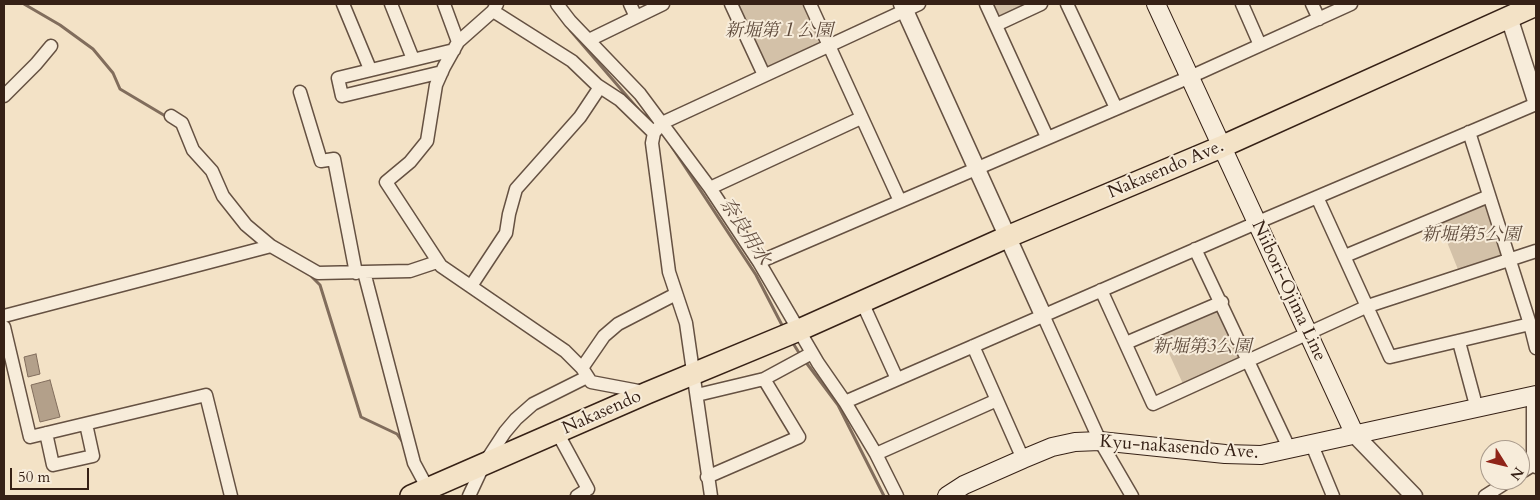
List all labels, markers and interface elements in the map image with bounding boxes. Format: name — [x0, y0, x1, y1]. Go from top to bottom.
park label: 新堀第１公園 — [725, 21, 833, 43]
street label: Nakasendo Ave. — [1105, 136, 1227, 204]
water label: 奈良用水 — [714, 194, 774, 270]
street label: Niibori-Ojima Line — [1246, 217, 1330, 365]
park label: 新堀第5公園 — [1421, 225, 1521, 247]
park label: 新堀第3公園 — [1152, 337, 1252, 359]
street label: Nakasendo — [559, 386, 645, 440]
street label: Kyu-nakasendo Ave. — [1099, 432, 1259, 464]
north arrow — [1480, 440, 1530, 490]
scale bar — [12, 458, 91, 490]
text: N — [1505, 463, 1528, 484]
text: 50 m — [18, 467, 50, 487]

